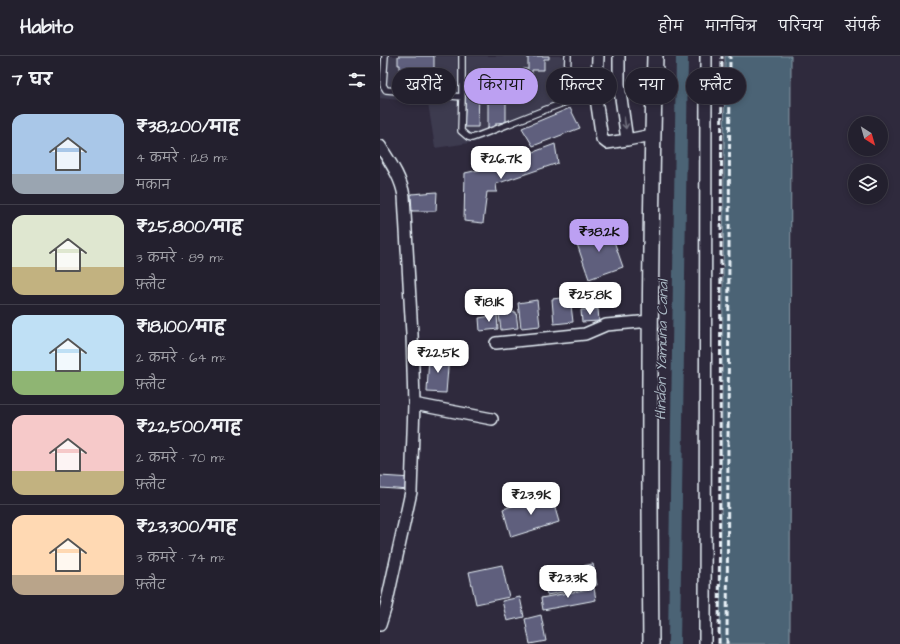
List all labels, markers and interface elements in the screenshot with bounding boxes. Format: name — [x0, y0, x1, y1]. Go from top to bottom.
text: Habito — [20, 14, 73, 41]
text: होम — [659, 17, 683, 37]
text: मानचित्र — [705, 17, 757, 37]
text: परिचय — [779, 17, 823, 37]
text: संपर्क — [845, 17, 880, 37]
text: 7 घर — [12, 68, 52, 92]
chip: खरीदें — [392, 68, 456, 104]
chip: किराया — [464, 68, 538, 104]
chip: फ़िल्टर — [546, 68, 617, 104]
chip: नया — [625, 68, 678, 104]
chip: फ़्लैट — [686, 68, 746, 104]
icon: filters — [346, 69, 368, 91]
text: ₹38,200/माह — [136, 115, 239, 139]
one-way arrow — [621, 116, 629, 129]
north arrow — [848, 116, 888, 156]
map controls — [848, 116, 888, 204]
icon: home — [44, 130, 92, 178]
pin: ₹26.7K — [468, 146, 534, 180]
text: 4 कमरे · 128 m² — [136, 149, 228, 167]
text: ₹26.7K — [480, 150, 522, 168]
button: layers — [848, 164, 888, 204]
text: मकान — [136, 176, 170, 194]
text: ₹25,800/माह — [136, 215, 243, 239]
pin: ₹38.2K — [566, 219, 632, 253]
text: ₹38.2K — [578, 223, 620, 241]
icon: home — [44, 231, 92, 279]
text: 3 कमरे · 89 m² — [136, 249, 224, 267]
text: फ़्लैट — [136, 276, 166, 294]
water label: Hindon Yamuna Canal — [650, 278, 674, 420]
pin: ₹25.8K — [557, 282, 623, 316]
text: ₹25.8K — [568, 286, 612, 304]
pin: ₹18.1K — [456, 289, 522, 323]
text: ₹18.1K — [474, 293, 504, 311]
text: ₹18,100/माह — [136, 315, 225, 339]
icon: home — [44, 331, 92, 379]
pin: ₹22.5K — [405, 340, 471, 374]
text: ₹22.5K — [417, 344, 459, 362]
text: 2 कमरे · 64 m² — [136, 349, 226, 367]
text: फ़्लैट — [136, 376, 166, 394]
text: ₹22,500/माह — [136, 415, 241, 439]
icon: home — [44, 431, 92, 479]
text: 2 कमरे · 70 m² — [136, 449, 226, 467]
text: फ़्लैट — [136, 476, 166, 494]
pin: ₹23.9K — [498, 482, 564, 516]
text: ₹23.9K — [511, 486, 551, 504]
text: ₹23,300/माह — [136, 515, 237, 539]
icon: home — [44, 531, 92, 579]
text: 3 कमरे · 74 m² — [136, 549, 225, 567]
pin: ₹23.3K — [535, 565, 601, 599]
text: ₹23.3K — [548, 569, 588, 587]
text: फ़्लैट — [136, 576, 166, 594]

